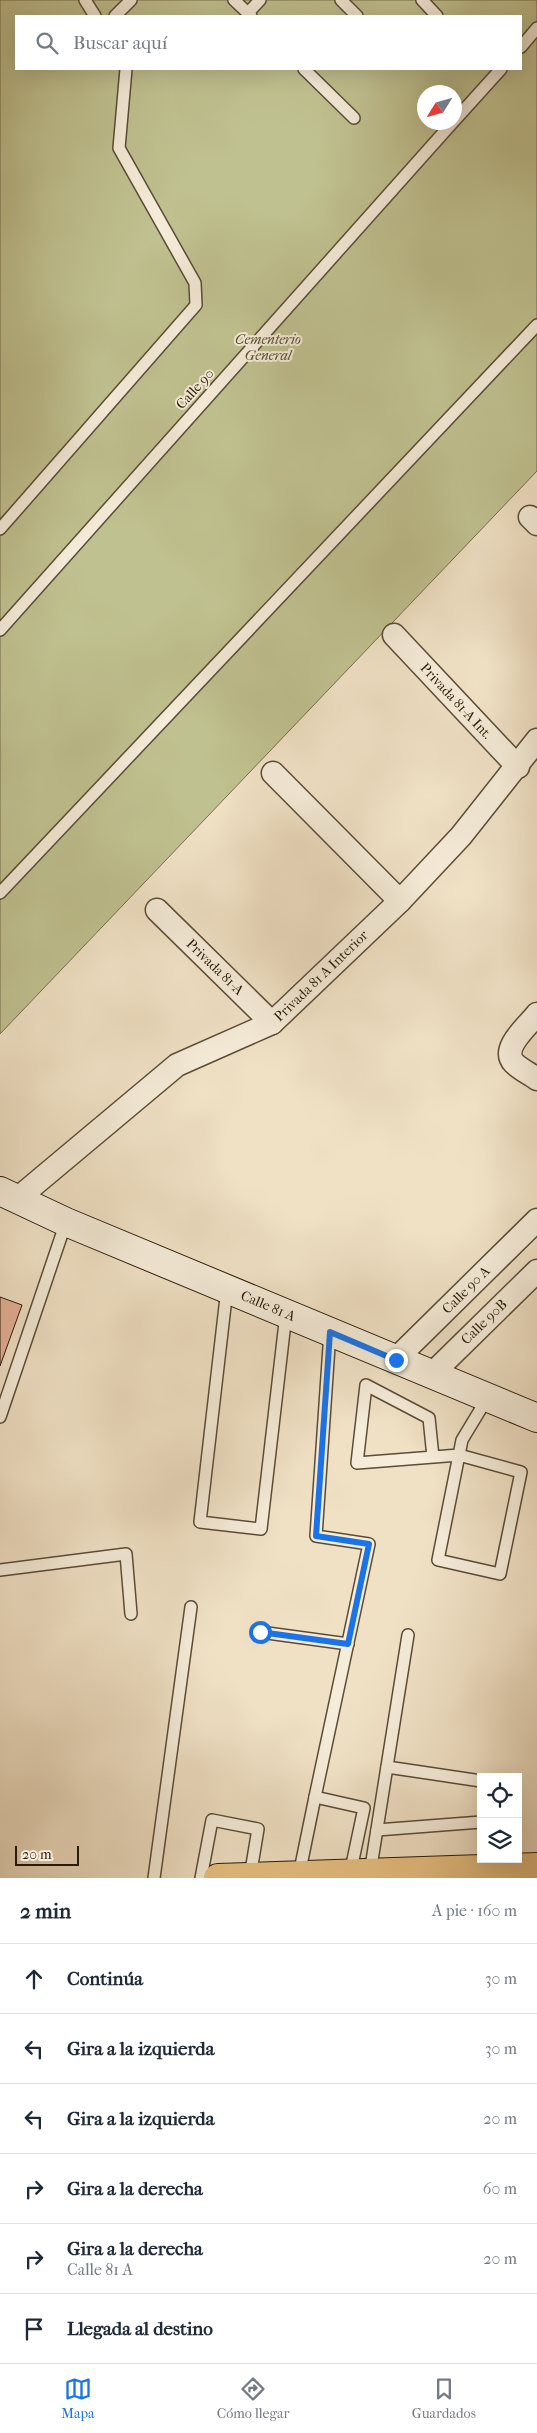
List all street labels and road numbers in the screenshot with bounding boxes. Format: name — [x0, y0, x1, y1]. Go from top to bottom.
street label: Calle 90 — [172, 365, 218, 413]
street label: Privada 81-A Int. — [416, 659, 496, 743]
street label: Privada 81 A Interior — [270, 927, 372, 1025]
street label: Privada 81-A — [183, 935, 248, 999]
street label: Calle 90 A — [439, 1262, 494, 1317]
street label: Calle 81 A — [238, 1287, 299, 1325]
street label: Calle 90B — [457, 1296, 511, 1348]

